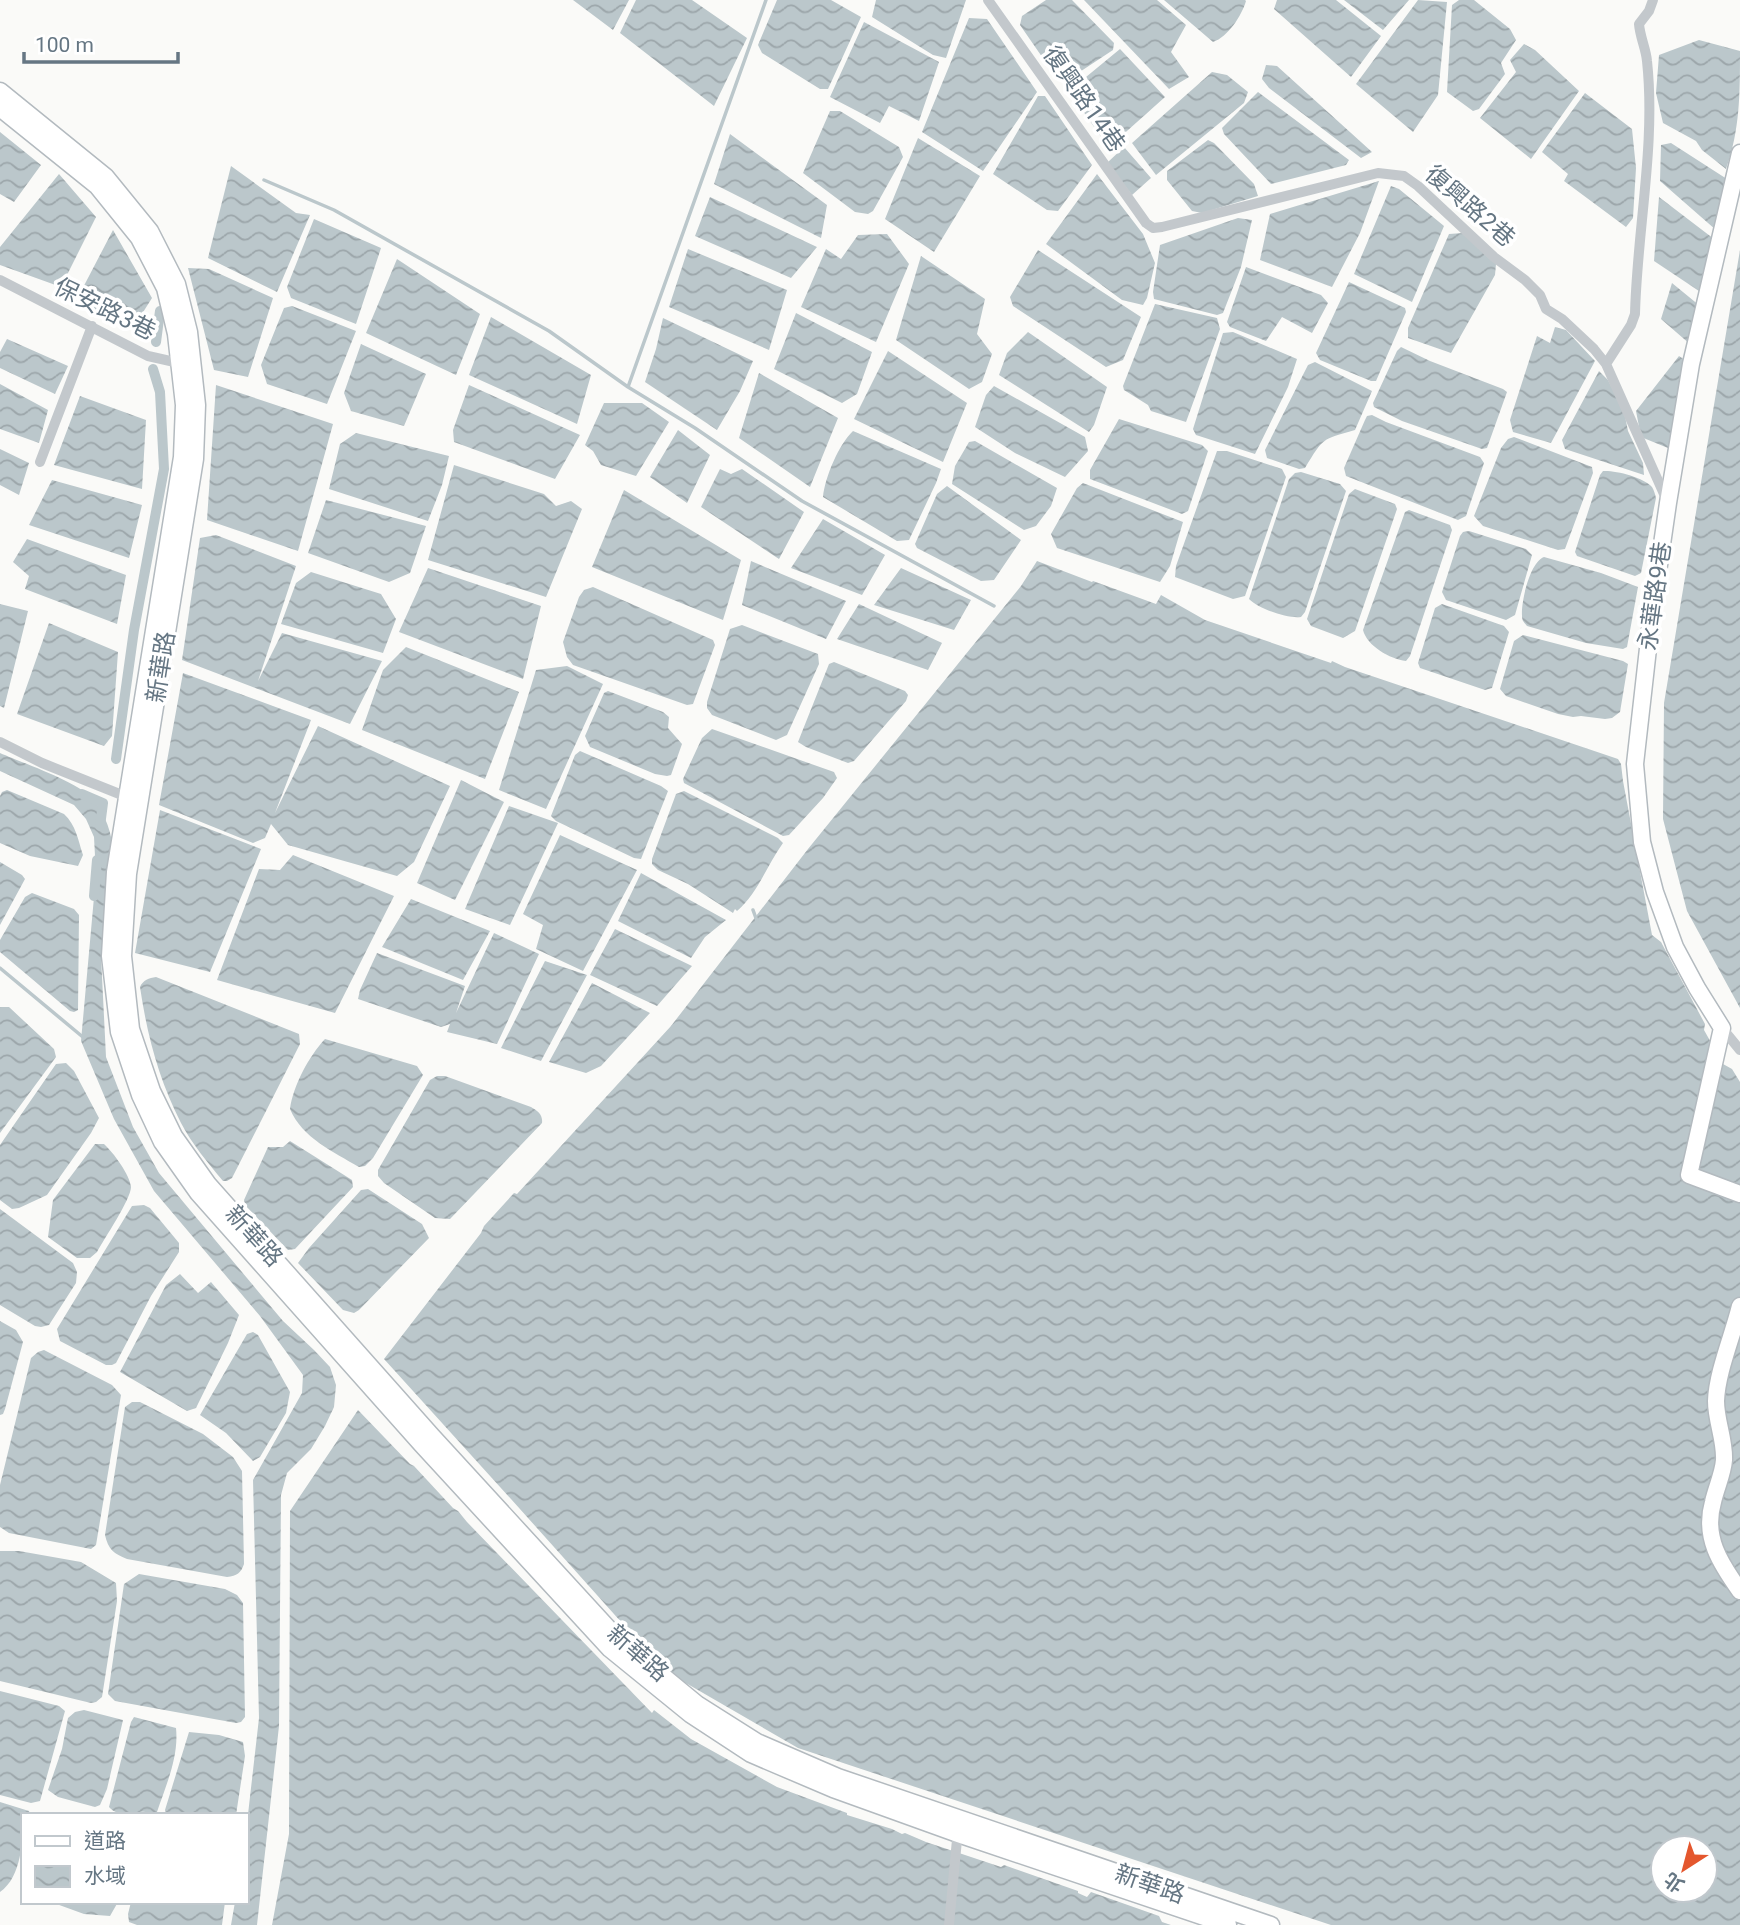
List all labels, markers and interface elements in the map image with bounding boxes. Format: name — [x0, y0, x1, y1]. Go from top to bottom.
scale bar — [24, 21, 178, 65]
text: 100 m — [35, 33, 94, 57]
street label: 復興路14巷 — [1037, 41, 1131, 157]
street label: 復興路2巷 — [1419, 160, 1521, 252]
street label: 保安路3巷 — [50, 272, 160, 346]
street label: 永華路9巷 — [1634, 540, 1676, 652]
street label: 新華路 — [142, 629, 180, 705]
street label: 新華路 — [220, 1200, 288, 1272]
street label: 新華路 — [602, 1619, 674, 1687]
legend — [21, 1813, 248, 1904]
text: 道路 — [84, 1829, 126, 1853]
north arrow — [1649, 1834, 1719, 1904]
street label: 新華路 — [1111, 1859, 1189, 1909]
text: 水域 — [84, 1864, 126, 1888]
text: 北 — [1660, 1867, 1689, 1897]

